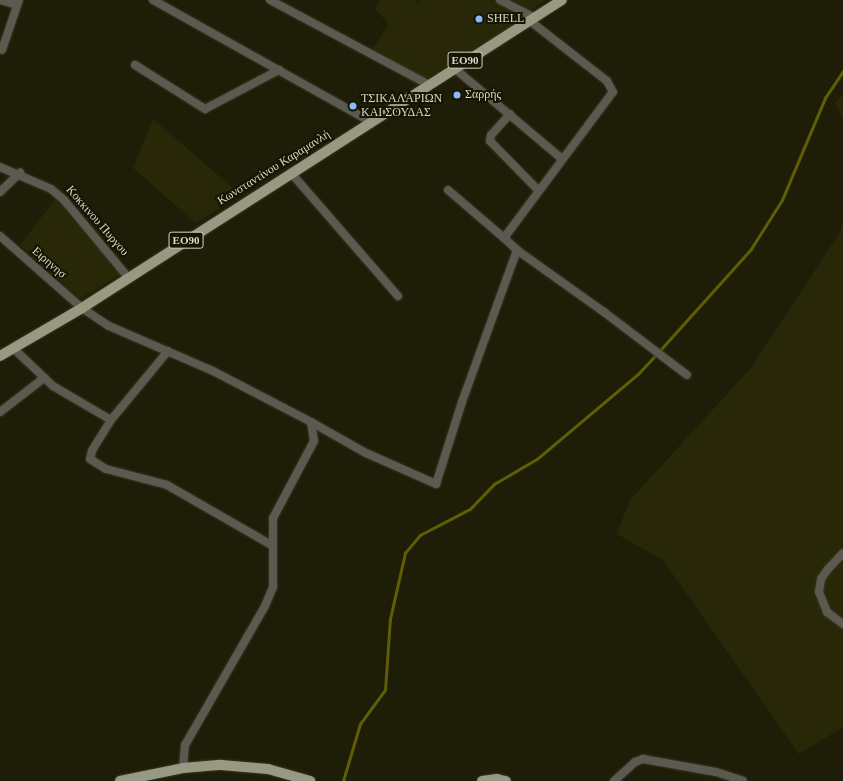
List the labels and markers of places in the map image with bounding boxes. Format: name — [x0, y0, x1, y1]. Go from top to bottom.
place label: SHELL — [487, 12, 524, 26]
marker: SHELL — [474, 14, 484, 24]
place label: Σαρρής — [465, 88, 501, 102]
marker: Σαρρής — [452, 90, 462, 100]
place label: ΤΣΙΚΑΛΑΡΙΩΝ ΚΑΙ ΣΟΥΔΑΣ — [361, 92, 442, 120]
marker: ΤΣΙΚΑΛΑΡΙΩΝ ΚΑΙ ΣΟΥΔΑΣ — [348, 101, 358, 111]

